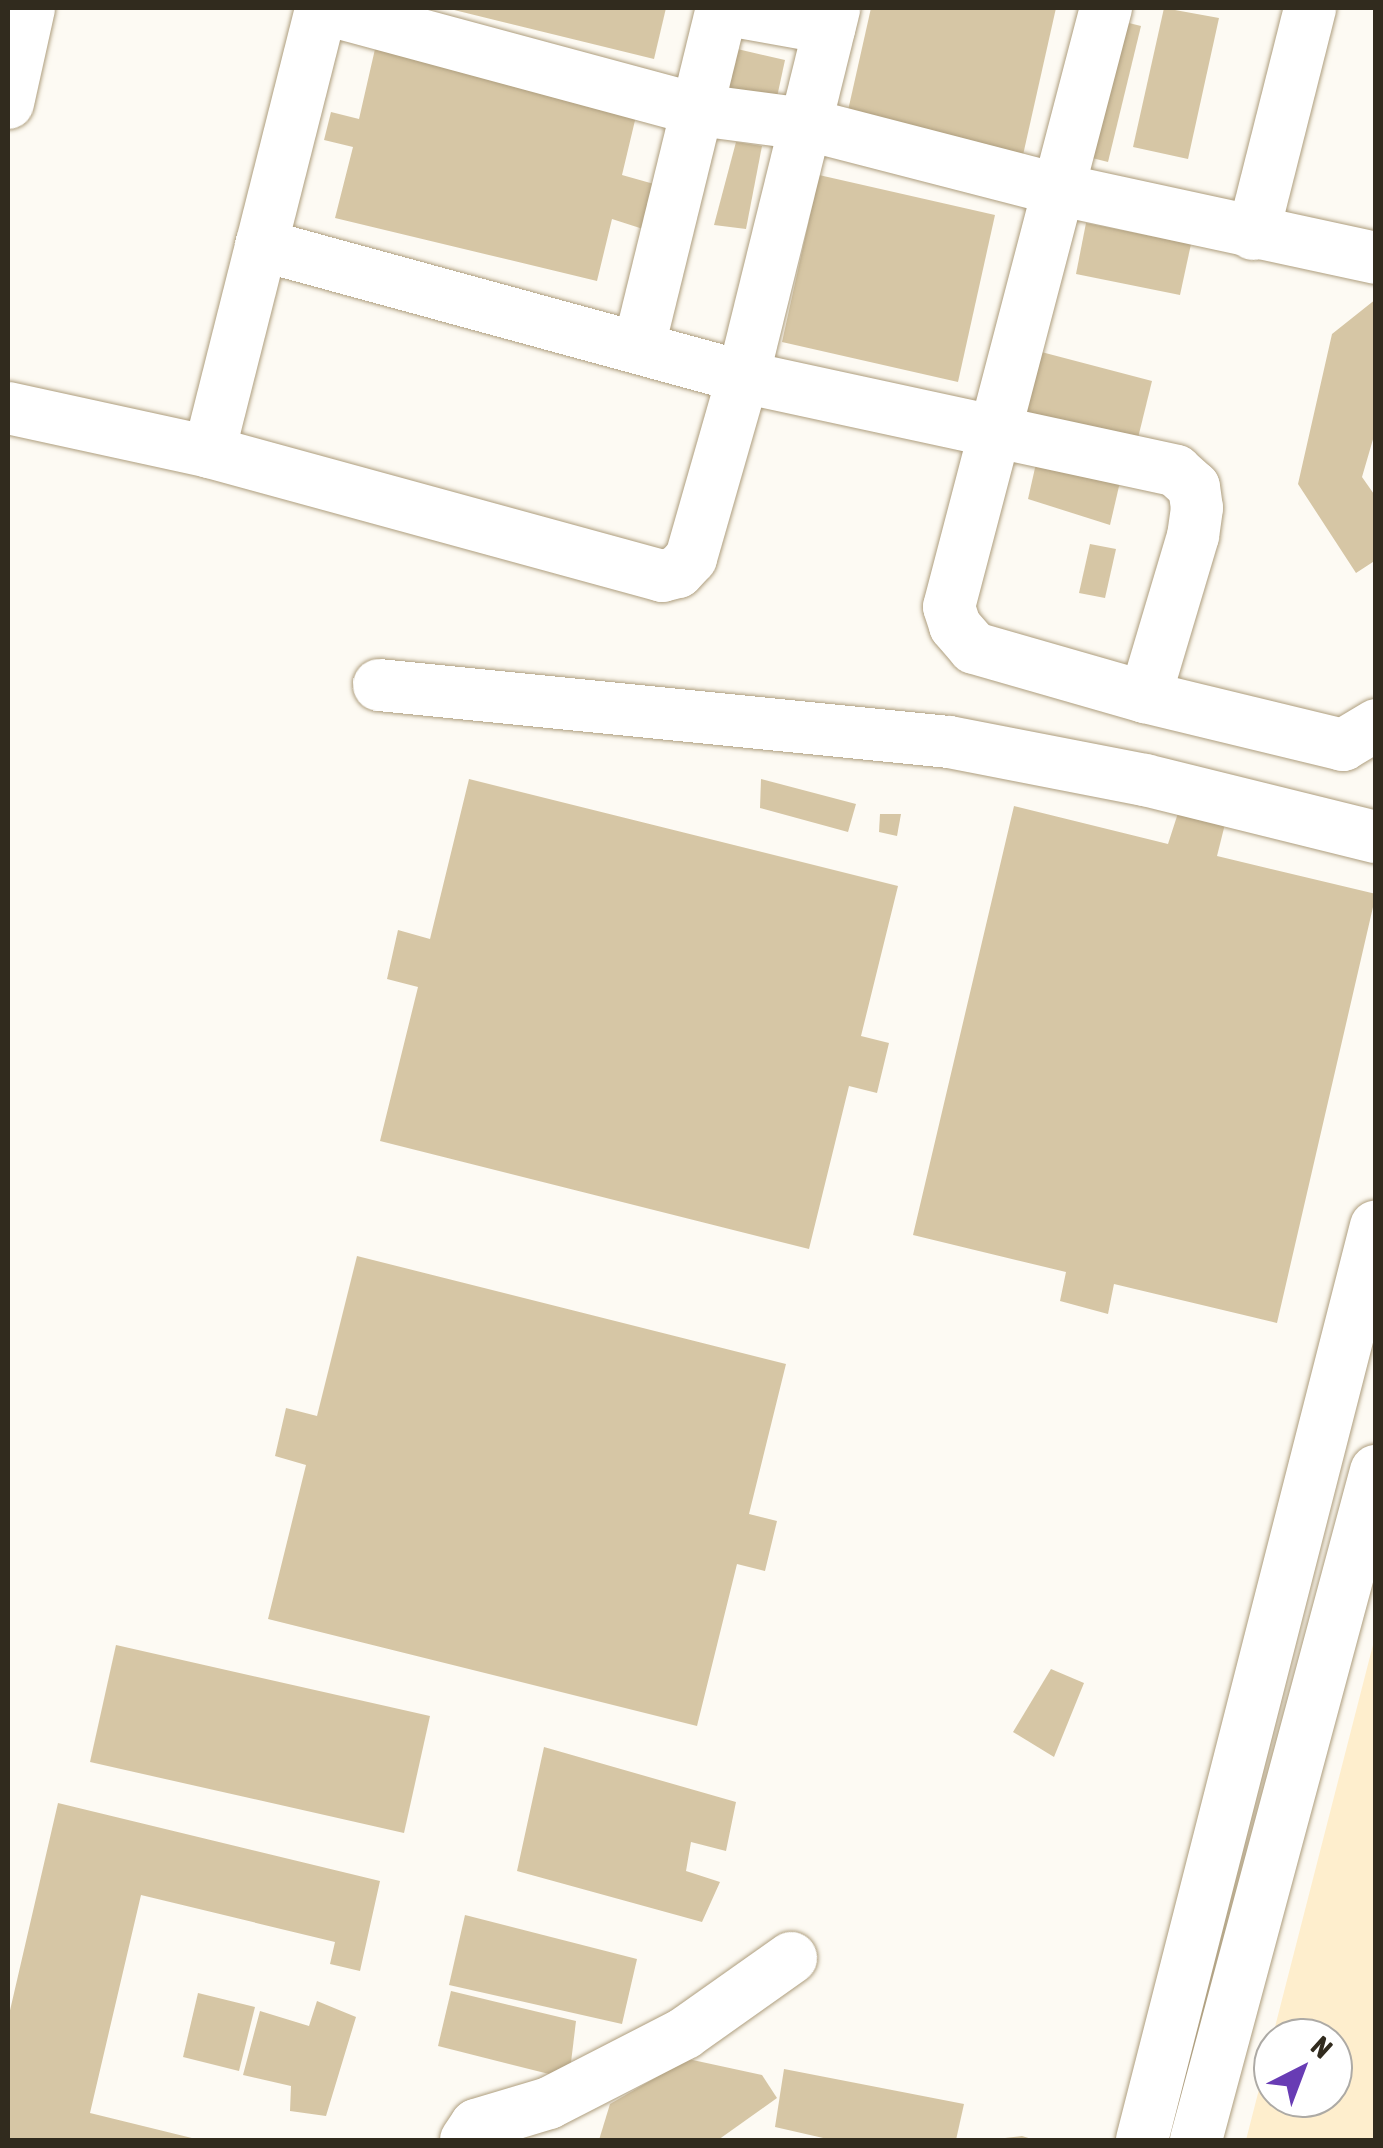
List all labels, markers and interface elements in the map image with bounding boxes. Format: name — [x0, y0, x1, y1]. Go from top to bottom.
north arrow — [1253, 2018, 1353, 2118]
text: N — [1305, 2030, 1339, 2065]

